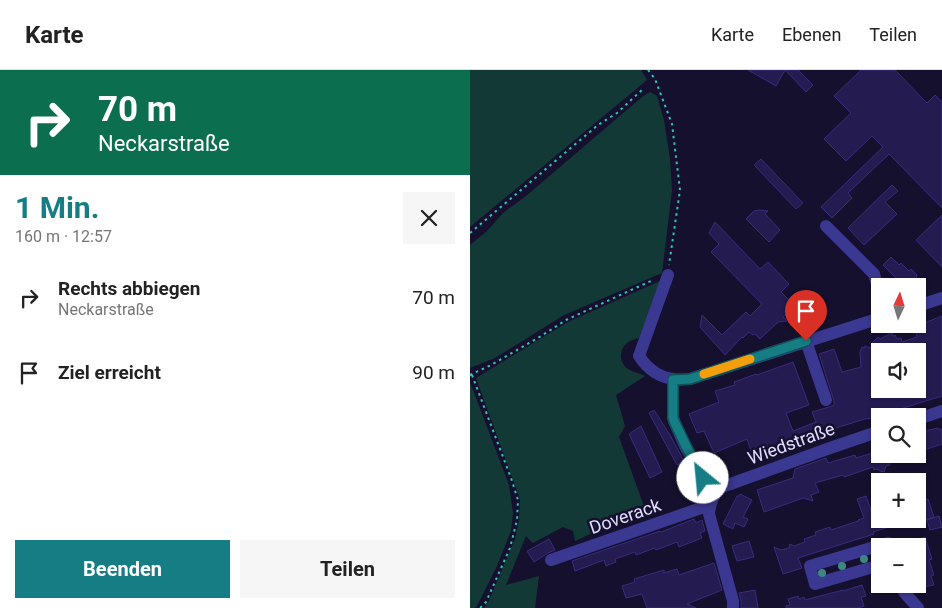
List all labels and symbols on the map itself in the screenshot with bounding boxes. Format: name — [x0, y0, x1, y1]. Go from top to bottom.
north arrow — [871, 278, 926, 332]
pin — [785, 290, 827, 341]
street label: Wiedstraße — [745, 418, 837, 468]
position arrow — [676, 451, 728, 503]
street label: Doverack — [587, 494, 664, 538]

